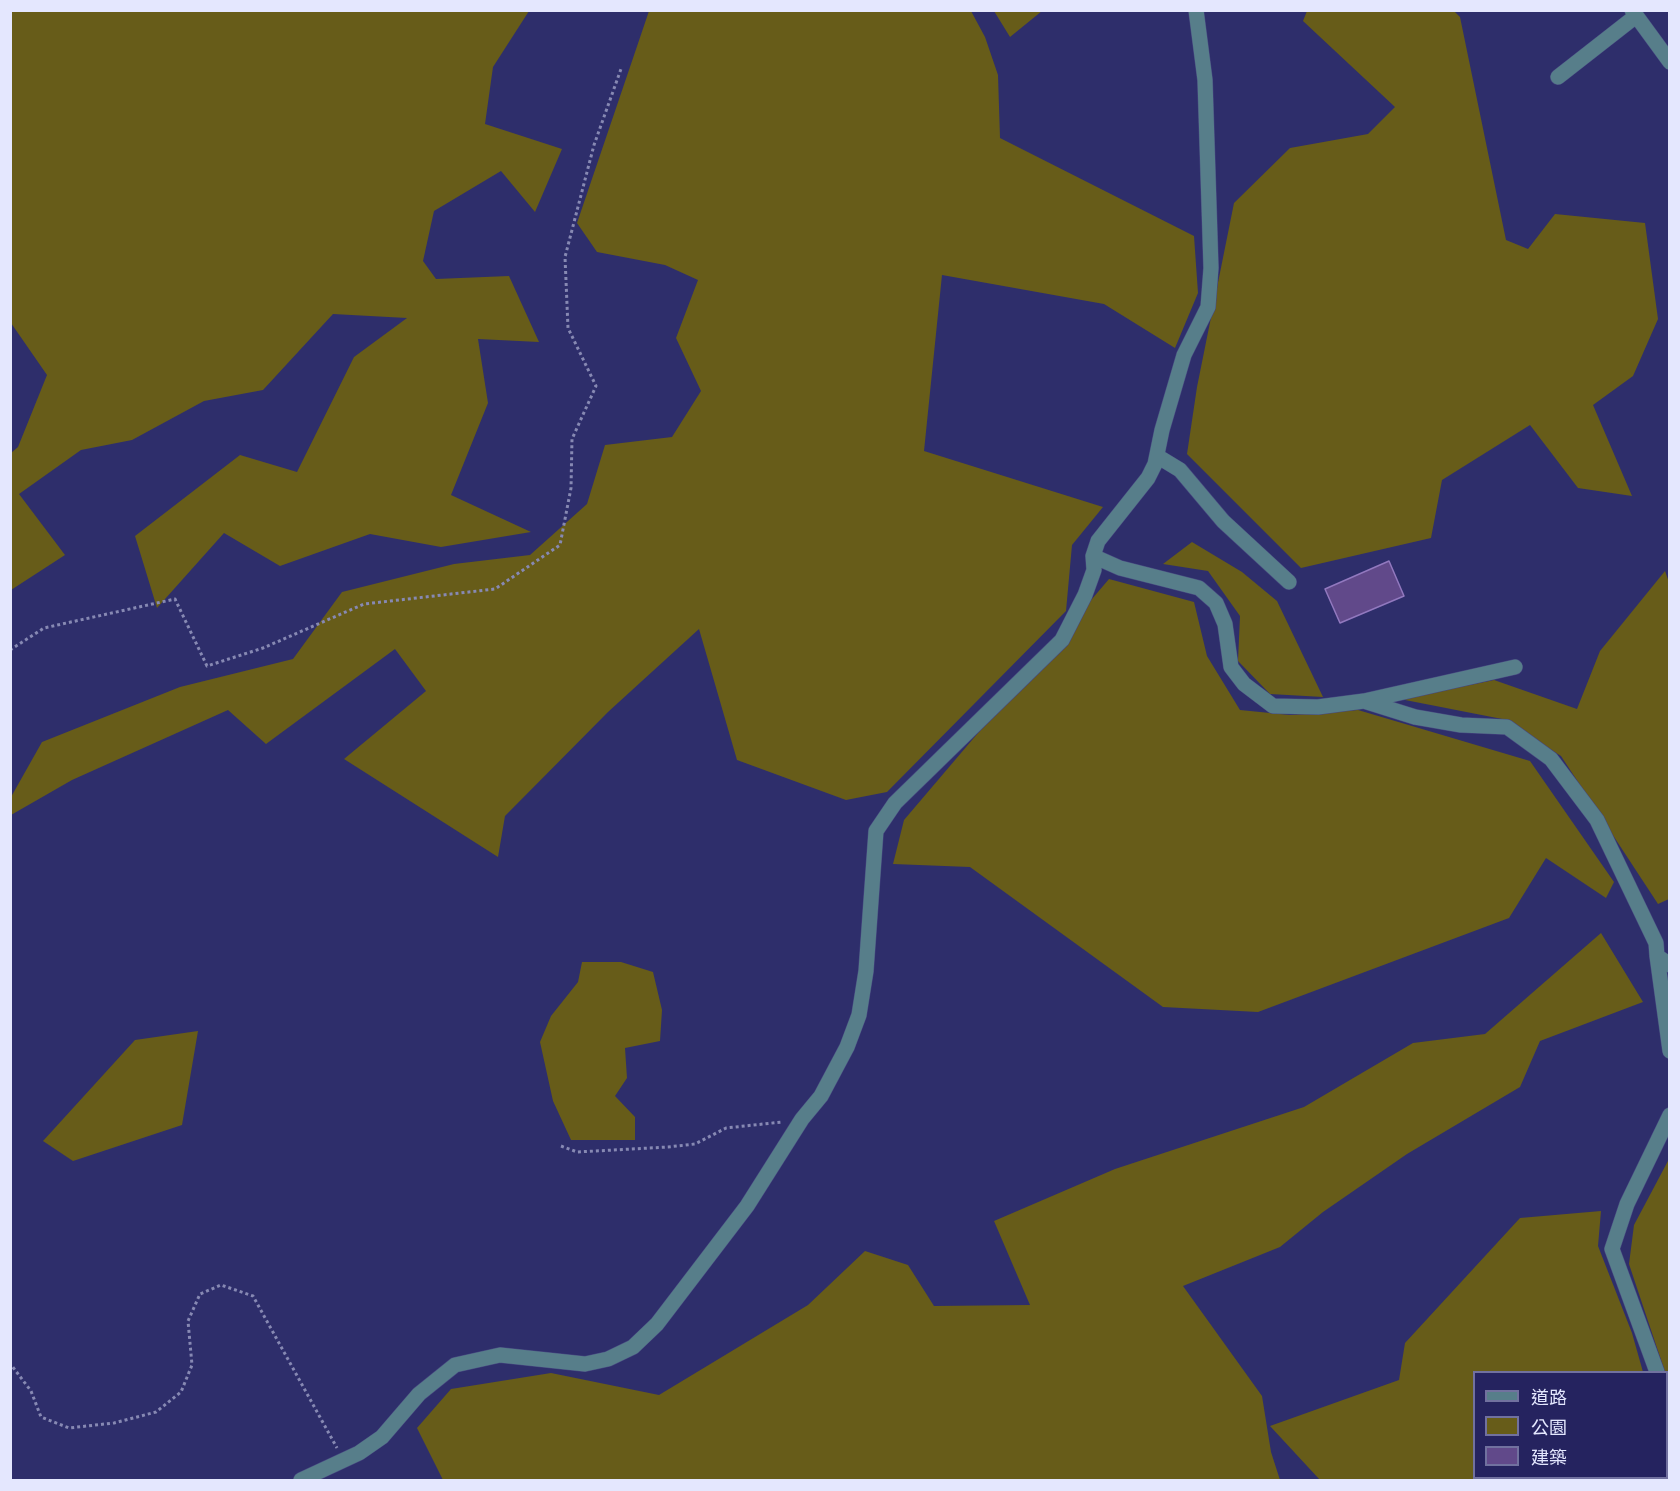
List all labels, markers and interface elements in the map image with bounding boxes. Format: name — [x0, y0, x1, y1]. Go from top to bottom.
legend — [1473, 1371, 1668, 1479]
text: 道路 — [1531, 1386, 1567, 1409]
text: 公園 — [1531, 1416, 1567, 1439]
text: 建築 — [1531, 1446, 1567, 1469]

